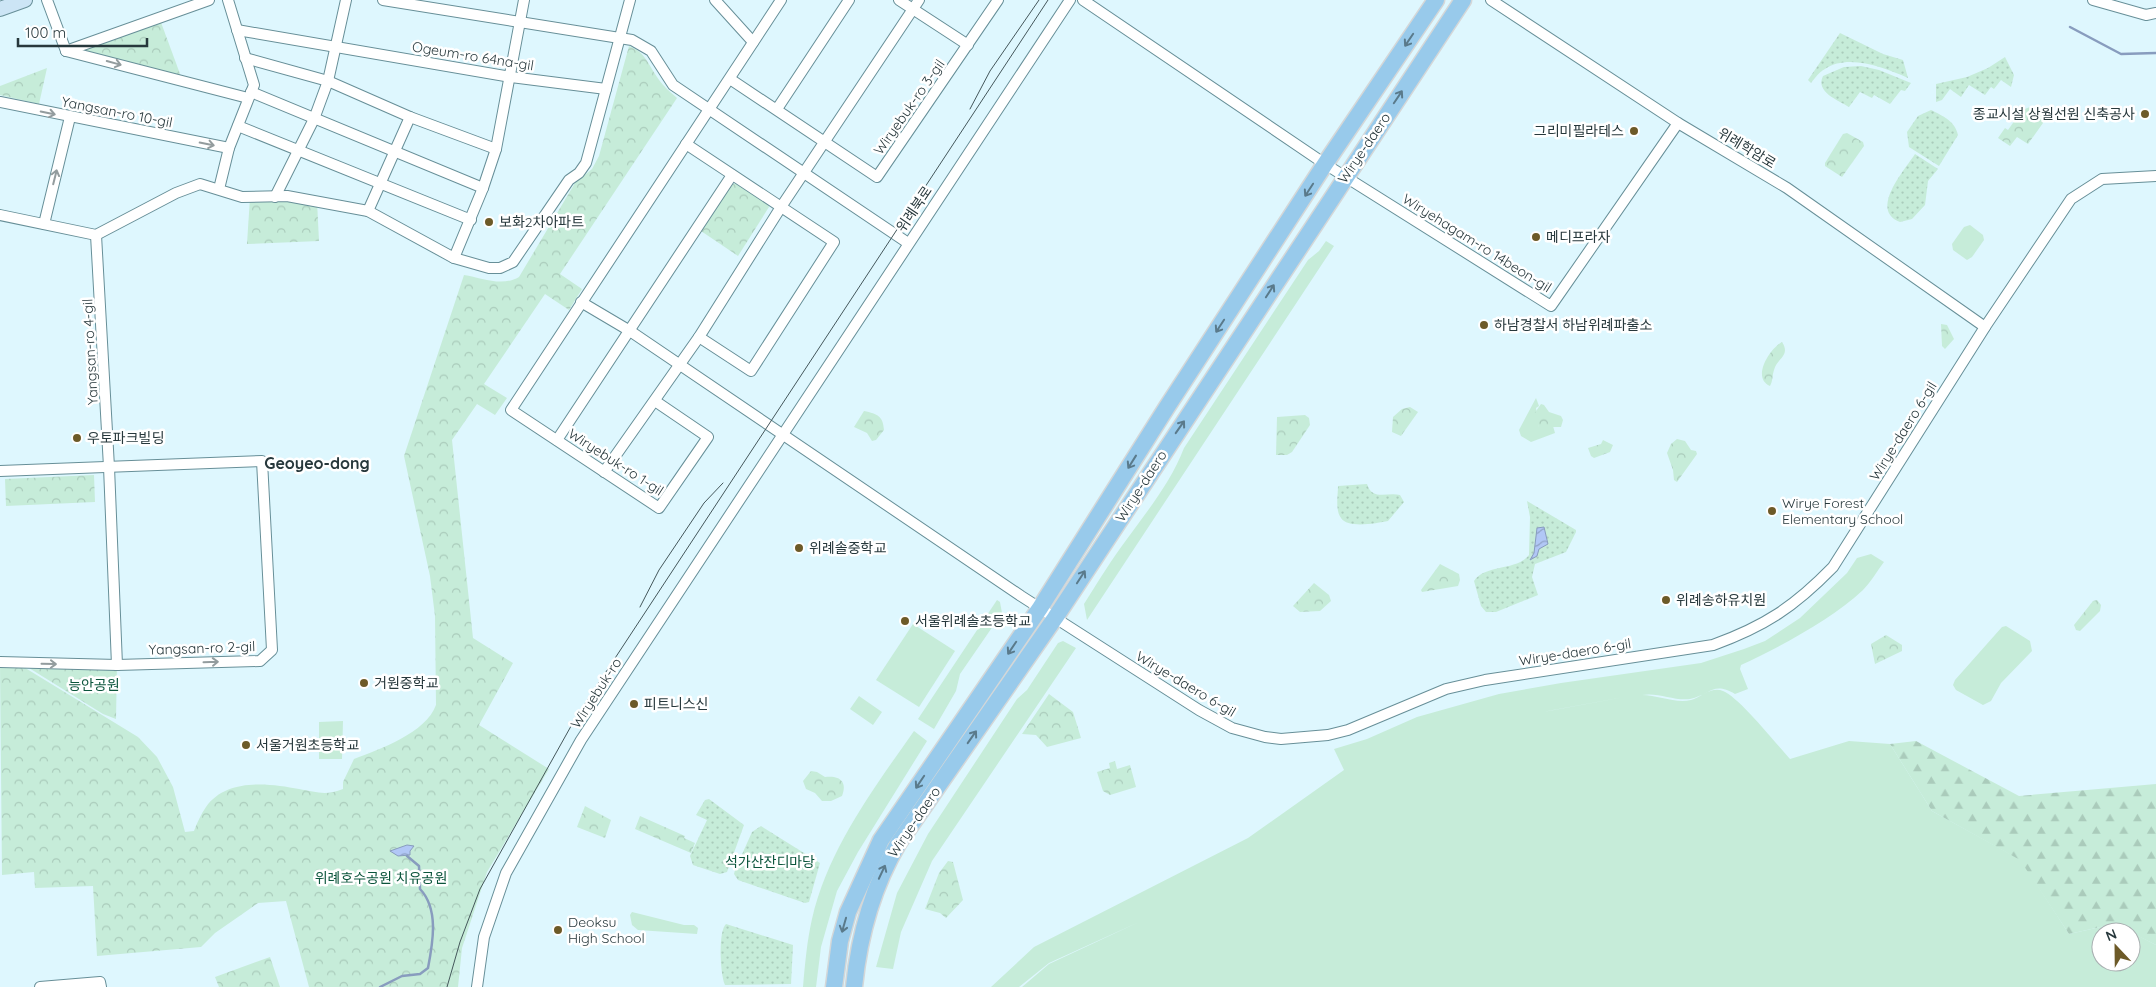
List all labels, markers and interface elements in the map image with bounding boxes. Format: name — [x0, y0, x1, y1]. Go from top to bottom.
scale bar — [18, 15, 146, 47]
text: 100 m — [25, 23, 66, 42]
one-way arrow — [1404, 33, 1414, 47]
street label: Ogeum-ro 64na-gil — [411, 38, 535, 74]
street label: Wiryebuk-ro 3-gil — [869, 56, 949, 158]
one-way arrow — [105, 59, 121, 68]
one-way arrow — [1393, 90, 1403, 104]
street label: Yangsan-ro 10-gil — [60, 92, 174, 132]
place label: 종교시설 상월선원 신축공사 — [1973, 105, 2135, 123]
one-way arrow — [39, 108, 55, 118]
marker: 종교시설 상월선원 신축공사 — [2139, 108, 2151, 120]
street label: Wirye-daero — [1334, 109, 1394, 187]
place label: 그리미필라테스 — [1534, 122, 1624, 140]
street label: 위례학암로 — [1715, 124, 1779, 172]
marker: 그리미필라테스 — [1628, 125, 1640, 137]
one-way arrow — [199, 140, 215, 149]
one-way arrow — [51, 169, 61, 185]
street label: 위례북로 — [892, 183, 936, 235]
one-way arrow — [1303, 183, 1314, 197]
street label: Wiryehagam-ro 14beon-gil — [1399, 190, 1555, 296]
place label: 보화2차아파트 — [499, 213, 584, 231]
marker: 보화2차아파트 — [483, 216, 495, 228]
place label: 메디프라자 — [1546, 228, 1611, 246]
marker: 메디프라자 — [1530, 231, 1542, 243]
one-way arrow — [1264, 284, 1275, 298]
street label: Yangsan-ro 4-gil — [78, 298, 102, 406]
place label: 하남경찰서 하남위례파출소 — [1494, 316, 1653, 334]
one-way arrow — [1214, 319, 1225, 333]
marker: 하남경찰서 하남위례파출소 — [1478, 319, 1490, 331]
street label: Wirye-daero 6-gil — [1865, 378, 1941, 484]
one-way arrow — [1175, 420, 1185, 434]
street label: Wiryebuk-ro 1-gil — [565, 424, 667, 500]
place label: 우토파크빌딩 — [87, 429, 164, 447]
marker: 우토파크빌딩 — [71, 432, 83, 444]
street label: Wirye-daero — [1111, 447, 1171, 525]
district label: Geoyeo-dong — [264, 453, 370, 473]
one-way arrow — [1126, 455, 1136, 469]
place label: Wirye Forest Elementary School — [1782, 494, 1903, 528]
marker: Wirye Forest Elementary School — [1766, 505, 1778, 517]
place label: 위례솔중학교 — [809, 539, 886, 557]
marker: 위례솔중학교 — [793, 542, 805, 554]
one-way arrow — [1076, 570, 1087, 584]
place label: 위례송하유치원 — [1676, 591, 1766, 609]
marker: 위례송하유치원 — [1660, 594, 1672, 606]
place label: 서울위례솔초등학교 — [915, 612, 1031, 630]
marker: 서울위례솔초등학교 — [899, 615, 911, 627]
street label: Wirye-daero 6-gil — [1518, 634, 1632, 670]
street label: Yangsan-ro 2-gil — [148, 637, 256, 659]
one-way arrow — [1007, 641, 1017, 655]
street label: Wirye-daero 6-gil — [1133, 647, 1239, 721]
street label: Wiryebuk-ro — [566, 654, 626, 732]
one-way arrow — [202, 657, 219, 667]
one-way arrow — [40, 659, 56, 669]
place label: 거원중학교 — [374, 674, 439, 692]
park label: 능안공원 — [68, 676, 120, 694]
marker: 거원중학교 — [358, 677, 370, 689]
place label: 피트니스신 — [644, 695, 708, 713]
marker: 피트니스신 — [628, 698, 640, 710]
one-way arrow — [967, 730, 977, 744]
place label: 서울거원초등학교 — [256, 736, 359, 754]
marker: 서울거원초등학교 — [240, 739, 252, 751]
one-way arrow — [915, 775, 925, 789]
street label: Wirye-daero — [884, 783, 944, 861]
park label: 석가산잔디마당 — [725, 853, 815, 871]
one-way arrow — [878, 865, 888, 880]
park label: 위례호수공원 치유공원 — [315, 869, 447, 887]
place label: Deoksu High School — [568, 913, 645, 947]
one-way arrow — [839, 916, 849, 932]
north arrow — [2091, 922, 2141, 972]
marker: Deoksu High School — [552, 924, 564, 936]
text: N — [2103, 925, 2119, 945]

